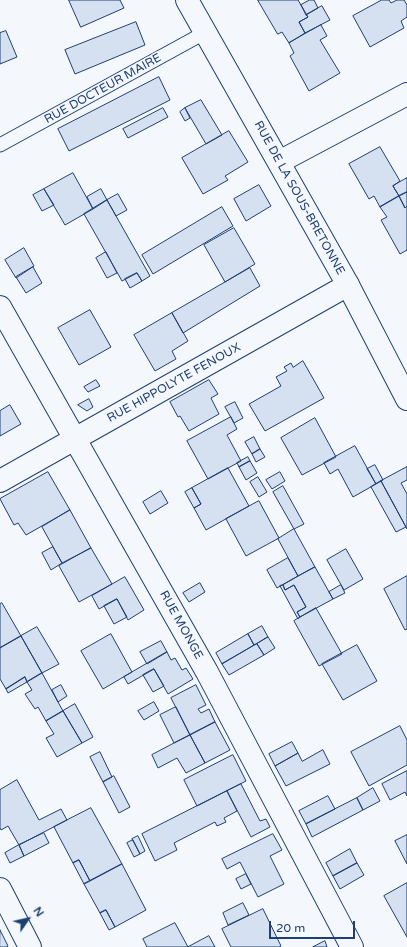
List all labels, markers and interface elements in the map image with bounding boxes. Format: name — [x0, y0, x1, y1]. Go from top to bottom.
street label: RUE DOCTEUR MAIRE — [42, 51, 164, 127]
street label: RUE DE LA SOUS-BRETONNE — [251, 119, 347, 277]
street label: RUE HIPPOLYTE FENOUX — [105, 340, 243, 426]
street label: RUE MONGE — [156, 588, 206, 662]
north arrow — [8, 899, 48, 939]
text: N — [31, 905, 46, 919]
scale bar — [271, 913, 357, 939]
text: 20 m — [276, 921, 305, 935]

